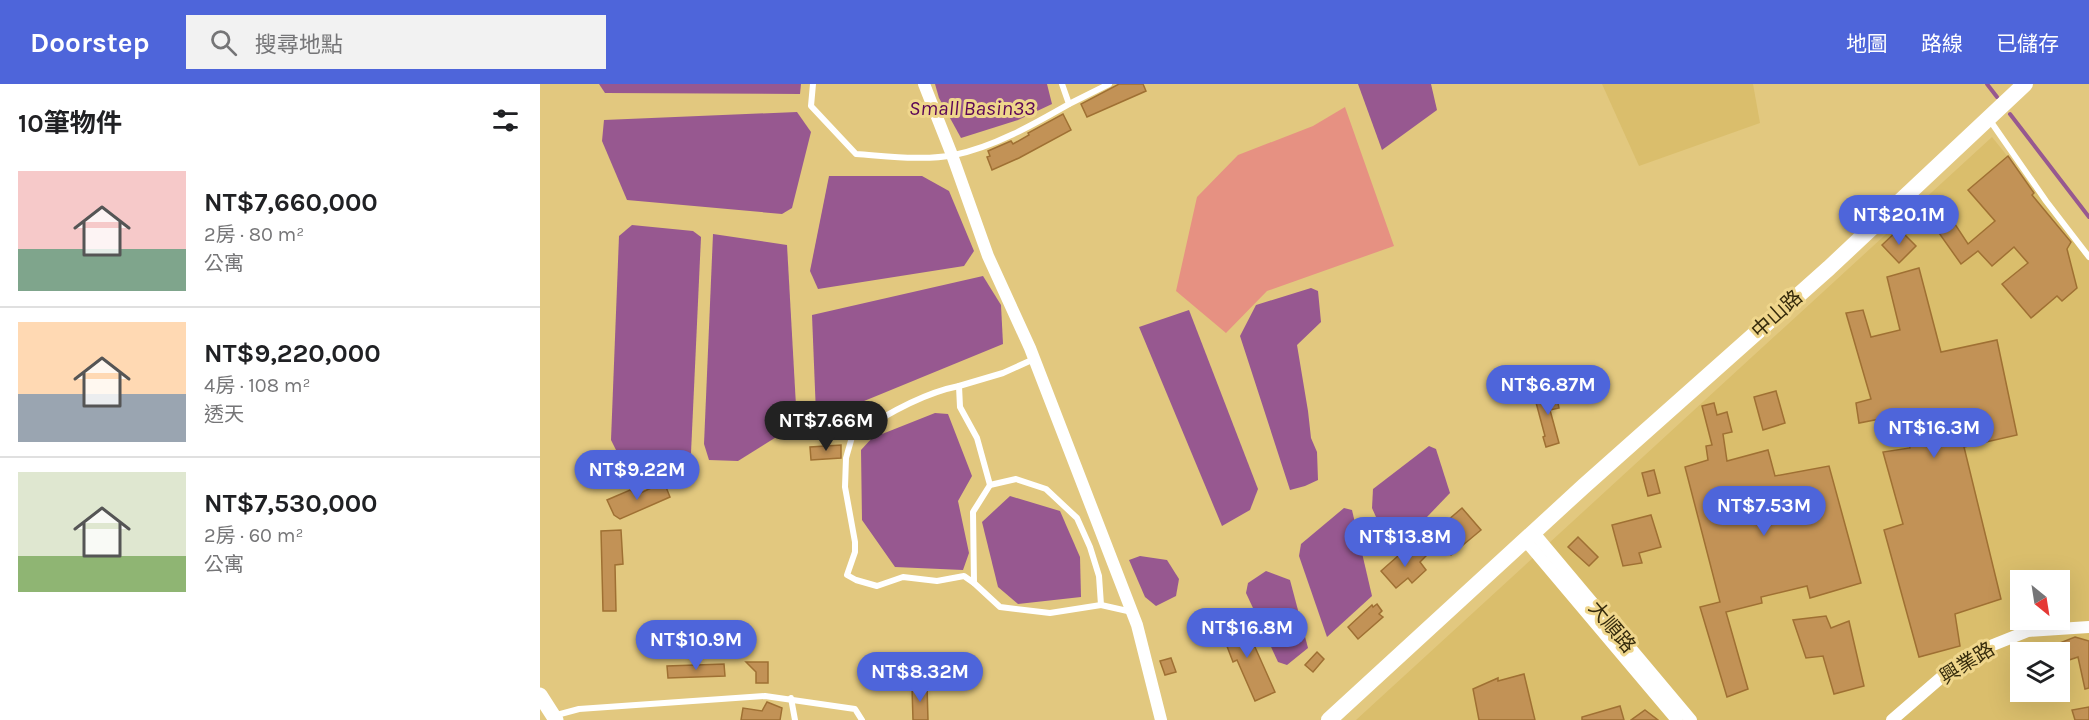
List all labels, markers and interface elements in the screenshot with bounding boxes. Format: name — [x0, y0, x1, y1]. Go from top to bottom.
search box — [186, 15, 606, 69]
text: Doorstep — [30, 26, 150, 59]
icon: search — [207, 26, 240, 59]
text: 搜尋地點 — [255, 32, 343, 58]
text: 地圖 — [1846, 32, 1888, 56]
text: 路線 — [1921, 32, 1963, 56]
text: 已儲存 — [1996, 32, 2059, 56]
water label: Small Basin33 — [909, 96, 1035, 120]
icon: filters — [489, 104, 522, 137]
text: 10筆物件 — [18, 108, 122, 139]
text: NT$7,660,000 — [204, 187, 378, 218]
icon: home — [66, 195, 138, 267]
pin: NT$20.1M — [1837, 195, 1961, 246]
text: NT$20.1M — [1853, 203, 1945, 226]
text: 2房 · 80 m² — [204, 223, 304, 246]
text: 公寓 — [204, 252, 244, 275]
street label: 中山路 — [1747, 285, 1807, 343]
text: NT$9,220,000 — [204, 338, 381, 369]
icon: home — [66, 346, 138, 418]
pin: NT$6.87M — [1486, 365, 1610, 416]
text: NT$6.87M — [1500, 373, 1596, 396]
text: 4房 · 108 m² — [204, 374, 311, 397]
pin: NT$7.66M — [764, 401, 888, 452]
text: 透天 — [204, 403, 244, 426]
pin: NT$16.3M — [1872, 408, 1996, 459]
text: NT$7.66M — [779, 409, 873, 432]
text: NT$16.3M — [1888, 416, 1980, 439]
pin: NT$9.22M — [575, 450, 699, 501]
text: NT$9.22M — [589, 458, 685, 481]
pin: NT$7.53M — [1702, 486, 1826, 537]
text: NT$7,530,000 — [204, 488, 378, 519]
text: NT$7.53M — [1717, 494, 1811, 517]
icon: home — [66, 496, 138, 568]
pin: NT$13.8M — [1343, 517, 1467, 568]
text: 2房 · 60 m² — [204, 524, 303, 547]
text: NT$13.8M — [1358, 525, 1452, 548]
text: 公寓 — [204, 553, 244, 576]
north arrow — [2010, 570, 2070, 630]
map controls — [2010, 570, 2070, 702]
street label: 大順路 — [1584, 597, 1640, 657]
pin: NT$16.8M — [1185, 608, 1309, 659]
text: NT$16.8M — [1201, 616, 1293, 639]
pin: NT$10.9M — [634, 620, 758, 671]
text: NT$10.9M — [650, 628, 742, 651]
street label: 興業路 — [1935, 637, 1999, 689]
button: layers — [2010, 642, 2070, 702]
pin: NT$8.32M — [858, 652, 982, 703]
text: NT$8.32M — [871, 660, 969, 683]

